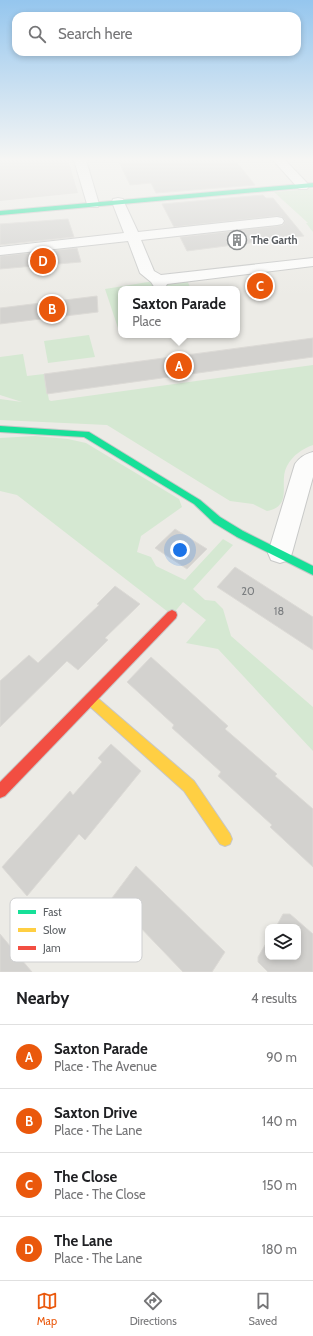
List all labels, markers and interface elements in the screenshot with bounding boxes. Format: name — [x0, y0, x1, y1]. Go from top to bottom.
search box — [12, 12, 301, 56]
icon: search — [26, 23, 48, 45]
text: Search here — [58, 25, 133, 43]
building icon: The Garth — [226, 229, 248, 251]
place label: The Garth — [251, 233, 298, 247]
pin: D — [30, 246, 56, 276]
pin: C — [247, 271, 273, 301]
popup — [118, 286, 240, 338]
pin: B — [39, 294, 65, 324]
text: Saxton Parade — [132, 295, 226, 313]
text: Place — [132, 313, 161, 329]
pin: A — [166, 351, 192, 381]
your location — [170, 540, 190, 560]
house number: 20 — [241, 584, 255, 598]
house number: 18 — [274, 604, 284, 618]
legend — [10, 898, 142, 962]
text: Fast — [43, 905, 62, 919]
text: Slow — [43, 923, 66, 937]
map controls — [265, 924, 301, 960]
button: layers — [265, 924, 301, 960]
text: Jam — [42, 941, 61, 955]
text: Nearby — [16, 988, 69, 1008]
text: 4 results — [251, 990, 297, 1006]
text: Saxton Parade — [54, 1040, 148, 1058]
text: A — [25, 1049, 33, 1065]
text: 90 m — [266, 1049, 297, 1065]
text: Place · The Avenue — [54, 1058, 157, 1074]
text: Saxton Drive — [54, 1104, 137, 1122]
text: B — [25, 1113, 33, 1129]
text: 140 m — [262, 1113, 297, 1129]
text: Place · The Lane — [54, 1122, 142, 1138]
text: The Close — [54, 1168, 117, 1186]
text: C — [25, 1177, 33, 1193]
text: 150 m — [262, 1177, 297, 1193]
text: Place · The Close — [54, 1186, 146, 1202]
text: The Lane — [54, 1232, 113, 1250]
text: D — [24, 1241, 34, 1257]
text: 180 m — [261, 1241, 297, 1257]
text: Place · The Lane — [54, 1250, 142, 1266]
tab: Map — [36, 1290, 58, 1328]
tab: Directions — [130, 1290, 177, 1328]
tab: Saved — [249, 1290, 277, 1328]

